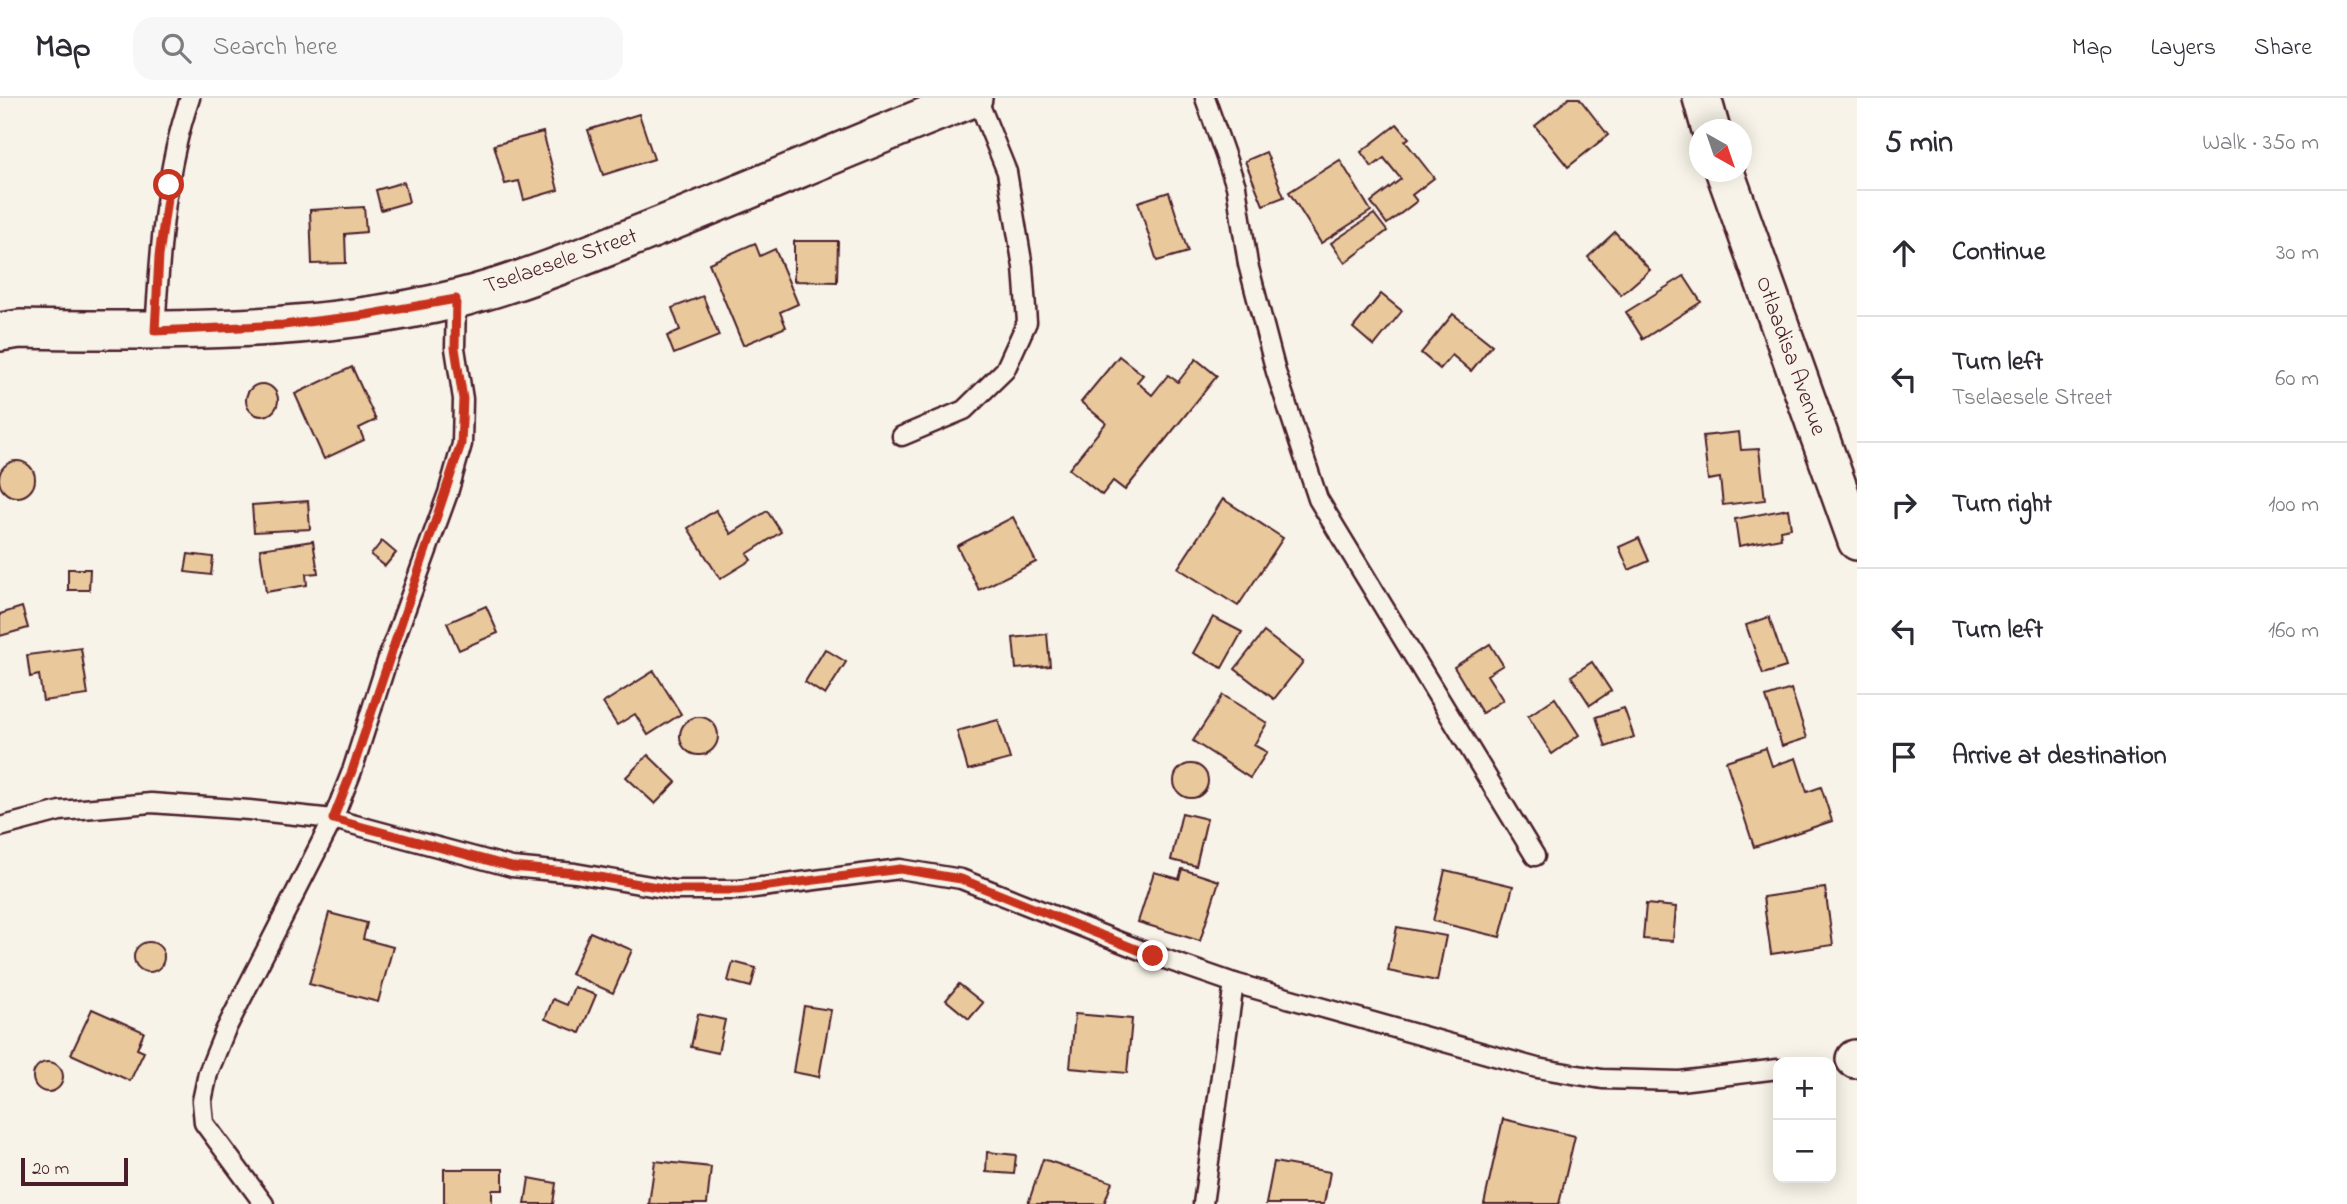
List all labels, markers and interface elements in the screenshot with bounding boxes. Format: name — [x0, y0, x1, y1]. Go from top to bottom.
search box — [133, 17, 623, 80]
text: Map — [35, 24, 91, 72]
icon: search — [157, 29, 195, 67]
text: Search here — [213, 29, 337, 67]
text: Map — [2072, 31, 2112, 66]
text: Layers — [2150, 31, 2216, 66]
text: Share — [2254, 31, 2312, 66]
north arrow — [1689, 119, 1752, 182]
text: 5 min — [1885, 122, 1953, 166]
text: Walk · 350 m — [2202, 127, 2319, 160]
route start — [153, 169, 184, 200]
street label: Tselaesele Street — [480, 220, 643, 304]
icon: ahead — [1885, 234, 1923, 272]
text: Continue — [1952, 234, 2045, 272]
text: 30 m — [2276, 237, 2319, 270]
street label: Otlaadisa Avenue — [1746, 272, 1834, 441]
text: Turn left — [1952, 344, 2043, 382]
icon: left — [1885, 360, 1923, 398]
text: 60 m — [2275, 363, 2319, 396]
text: Tselaesele Street — [1952, 382, 2113, 415]
icon: right — [1885, 486, 1923, 524]
text: Turn right — [1952, 486, 2052, 524]
text: 100 m — [2268, 489, 2319, 522]
icon: left — [1885, 612, 1923, 650]
text: Turn left — [1952, 612, 2043, 650]
text: 160 m — [2268, 615, 2319, 648]
icon: arrive — [1885, 738, 1923, 776]
text: Arrive at destination — [1952, 738, 2167, 776]
route end — [1137, 940, 1168, 971]
map controls — [1773, 1057, 1836, 1183]
button: + — [1773, 1057, 1836, 1120]
button: − — [1773, 1120, 1836, 1183]
scale bar — [21, 1155, 128, 1187]
text: 20 m — [32, 1156, 69, 1183]

